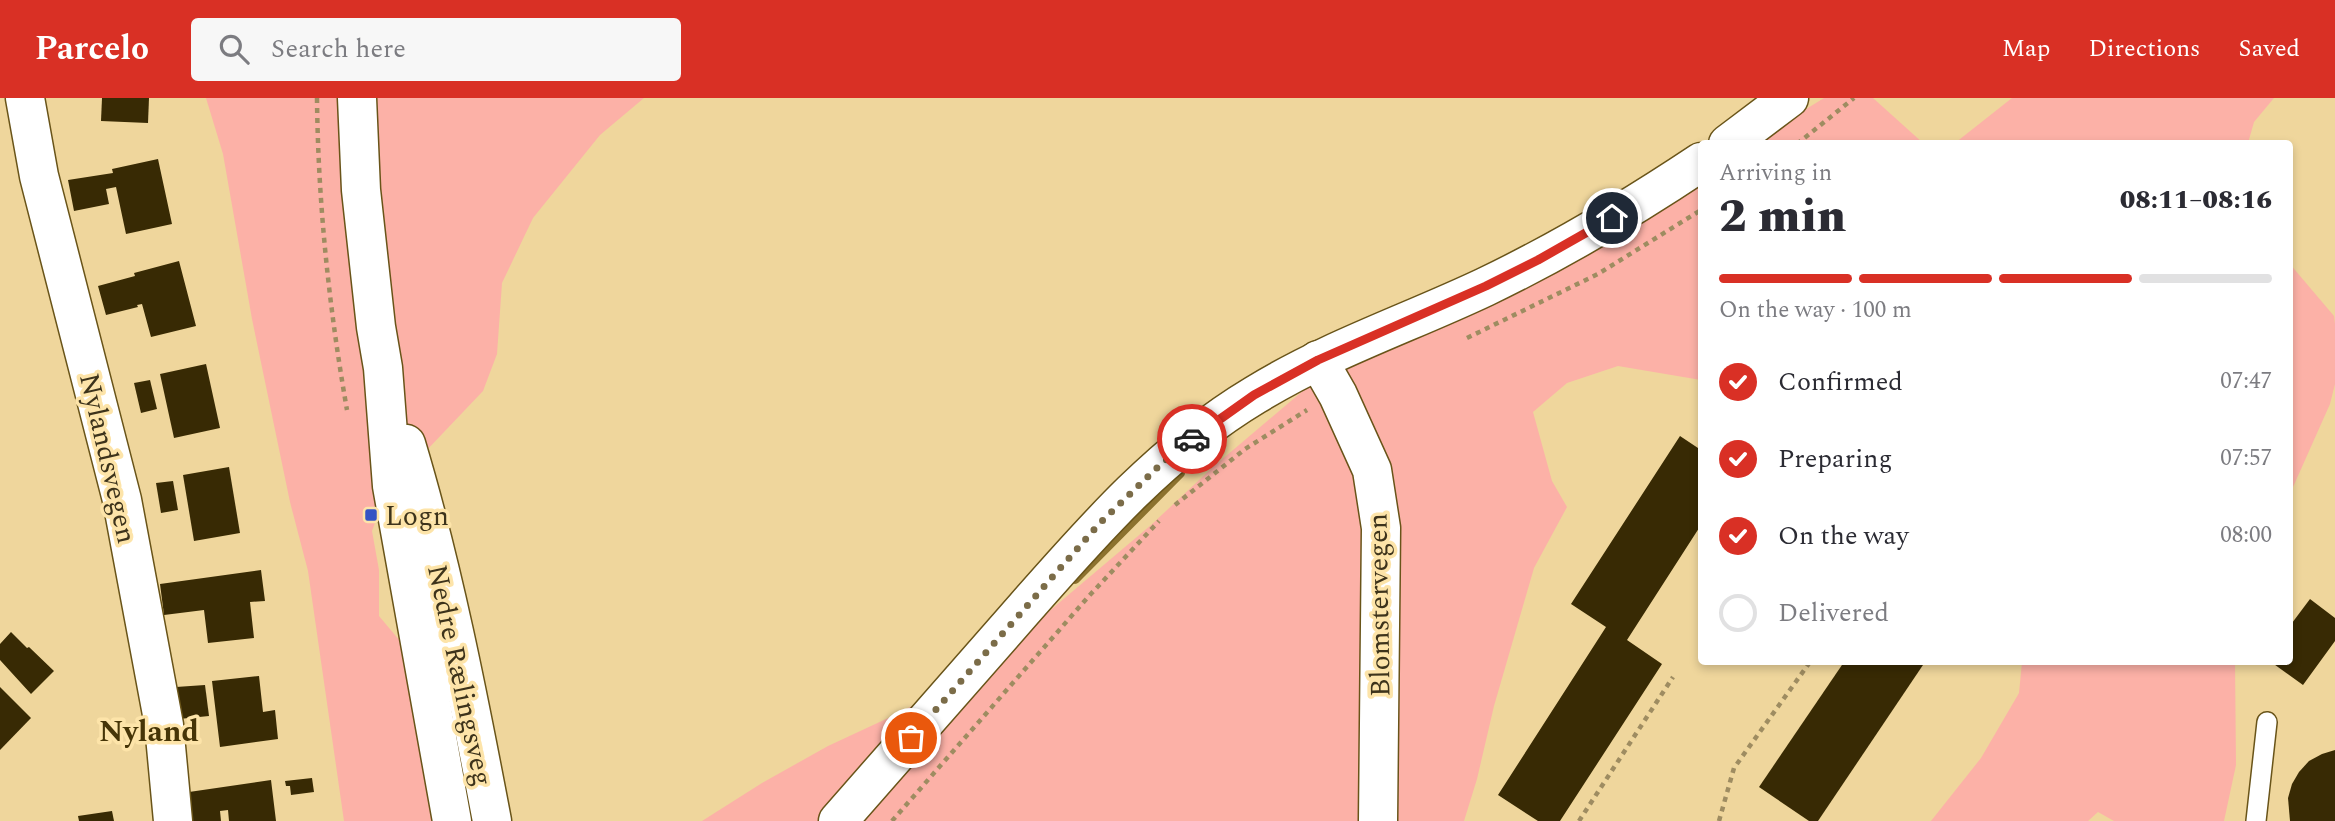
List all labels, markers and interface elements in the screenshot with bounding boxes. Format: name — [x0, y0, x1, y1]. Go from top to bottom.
search box — [191, 18, 681, 81]
text: Parcelo — [35, 24, 149, 74]
text: Search here — [271, 29, 406, 69]
icon: search — [215, 30, 253, 68]
text: Map — [2002, 31, 2050, 67]
text: Directions — [2088, 31, 2200, 67]
text: Saved — [2238, 31, 2300, 67]
text: Arriving in — [1719, 156, 1832, 191]
text: 08:11–08:16 — [2120, 180, 2272, 220]
text: 2 min — [1719, 182, 1846, 252]
pin — [1582, 188, 1642, 248]
icon: home — [1593, 199, 1631, 237]
text: On the way · 100 m — [1719, 293, 1912, 328]
text: Confirmed — [1778, 362, 1903, 402]
icon: check — [1719, 363, 1757, 401]
text: 07:47 — [2220, 364, 2272, 399]
street label: Nylandsvegen — [67, 369, 148, 548]
courier — [1157, 404, 1227, 474]
icon: car — [1173, 420, 1211, 458]
text: Preparing — [1778, 439, 1892, 479]
icon: check — [1719, 440, 1757, 478]
text: 07:57 — [2220, 441, 2272, 476]
place label: Logn — [385, 495, 449, 538]
marker: Logn — [363, 507, 379, 523]
street label: Blomstervegen — [1356, 513, 1403, 697]
text: On the way — [1778, 516, 1909, 556]
icon: check — [1719, 517, 1757, 555]
text: 08:00 — [2220, 518, 2272, 553]
street label: Nedre Rælingsveg — [415, 561, 504, 790]
text: Delivered — [1778, 593, 1889, 633]
pin — [881, 708, 941, 768]
district label: Nyland — [99, 709, 199, 755]
icon: bag — [892, 719, 930, 757]

